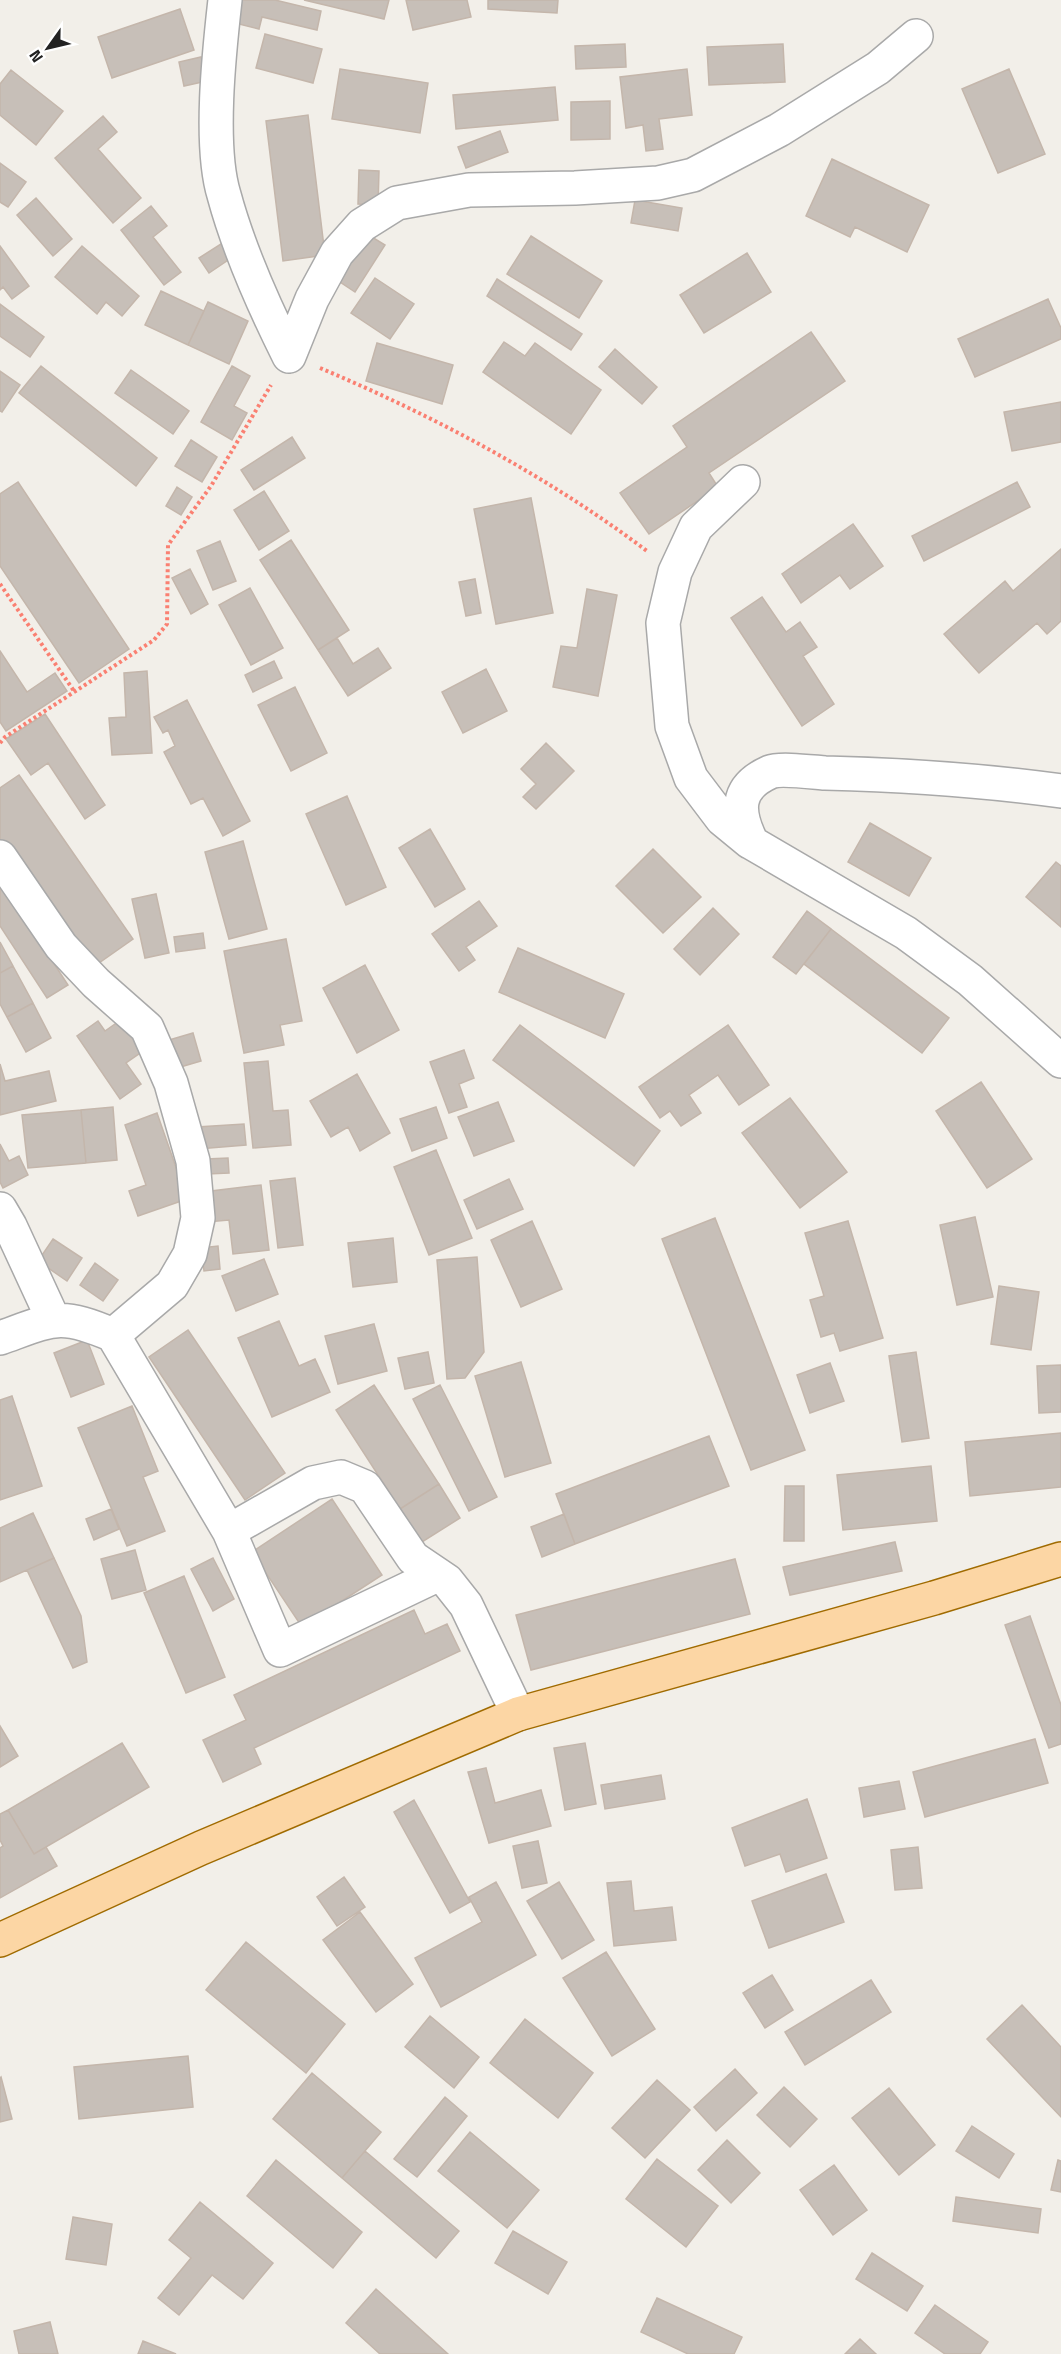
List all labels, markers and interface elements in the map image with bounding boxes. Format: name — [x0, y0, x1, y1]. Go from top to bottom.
north arrow — [18, 18, 78, 78]
text: N — [23, 45, 49, 68]

